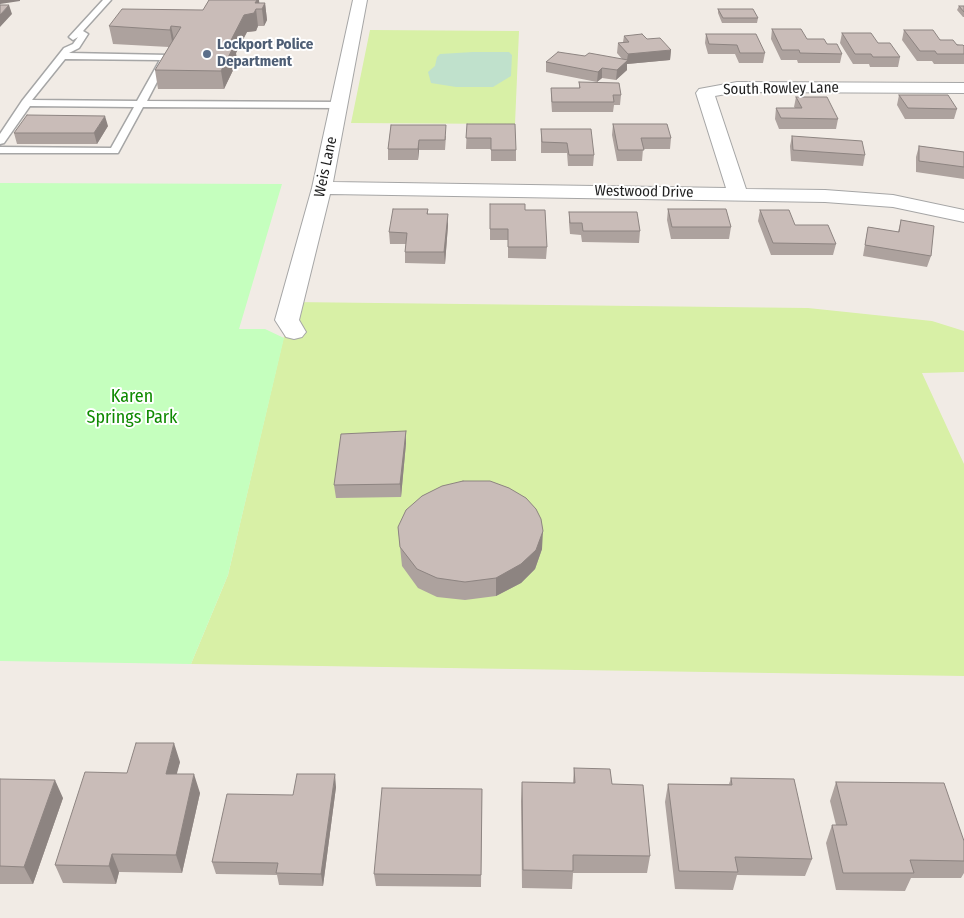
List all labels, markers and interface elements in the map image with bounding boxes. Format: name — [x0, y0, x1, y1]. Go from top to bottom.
place label: Lockport Police Department — [217, 36, 313, 71]
marker: Lockport Police Department — [201, 48, 213, 60]
street label: South Rowley Lane — [723, 79, 839, 99]
street label: Weis Lane — [311, 135, 341, 199]
street label: Westwood Drive — [594, 182, 694, 202]
park label: Karen Springs Park — [86, 386, 178, 428]

